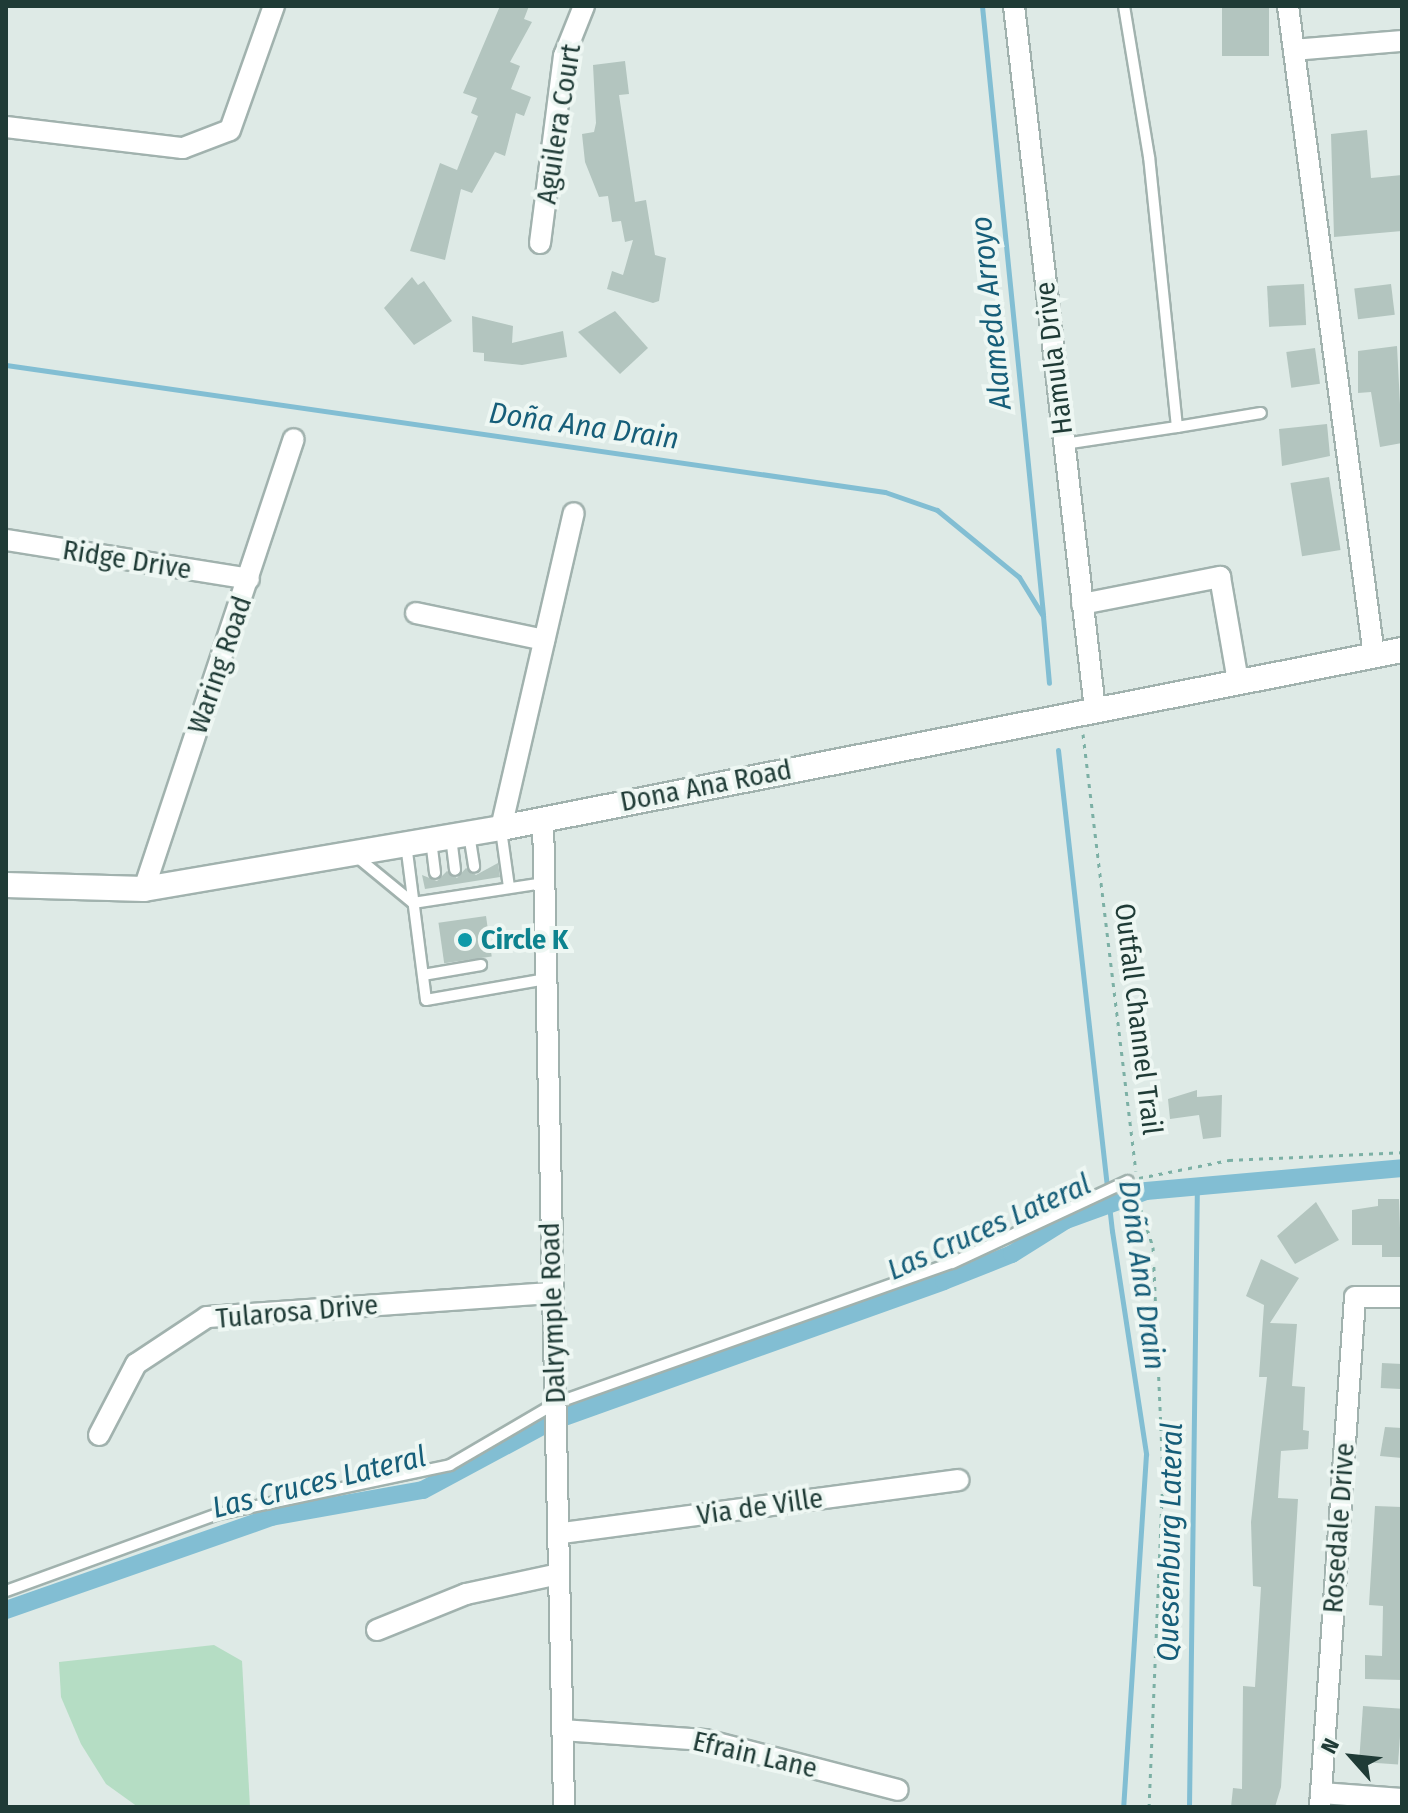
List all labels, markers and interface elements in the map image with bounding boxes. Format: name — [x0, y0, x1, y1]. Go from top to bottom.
street label: Aguilera Court — [530, 42, 588, 206]
water label: Alameda Arroyo — [963, 214, 1019, 412]
street label: Hamula Drive — [1028, 280, 1080, 436]
water label: Doña Ana Drain — [487, 395, 681, 457]
street label: Ridge Drive — [60, 533, 194, 587]
street label: Waring Road — [181, 592, 259, 738]
street label: Dona Ana Road — [617, 753, 795, 819]
street label: Outfall Channel Trail — [1107, 901, 1169, 1137]
place label: Circle K — [481, 923, 568, 957]
marker: Circle K — [456, 931, 474, 949]
water label: Las Cruces Lateral — [882, 1166, 1096, 1288]
water label: Doña Ana Drain — [1111, 1178, 1173, 1372]
street label: Dalrymple Road — [533, 1222, 573, 1404]
street label: Tularosa Drive — [215, 1288, 379, 1336]
water label: Quesenburg Lateral — [1150, 1422, 1190, 1662]
water label: Las Cruces Lateral — [208, 1438, 430, 1526]
street label: Rosedale Drive — [1316, 1442, 1362, 1614]
street label: Via de Ville — [695, 1482, 825, 1532]
north arrow — [1312, 1717, 1392, 1797]
street label: Efrain Lane — [690, 1724, 820, 1786]
text: N — [1315, 1734, 1345, 1758]

